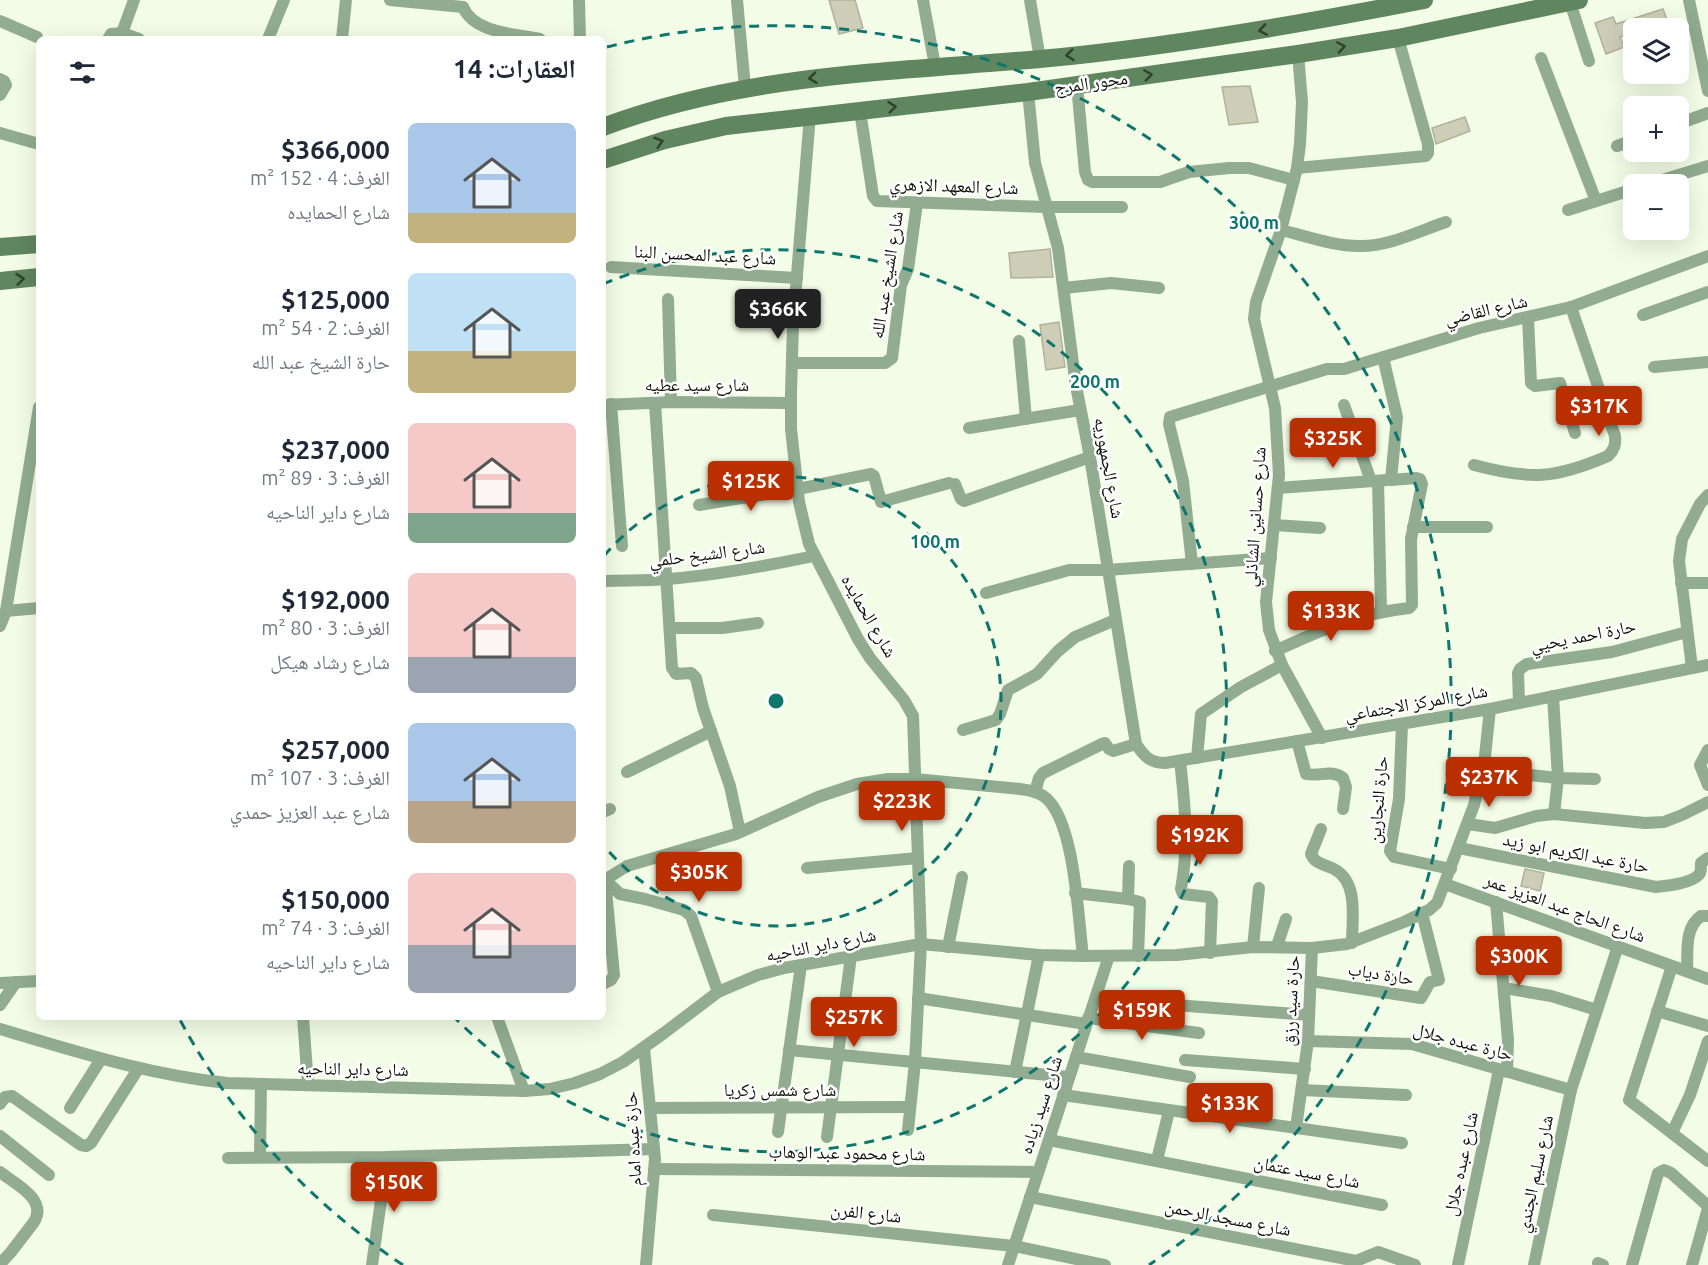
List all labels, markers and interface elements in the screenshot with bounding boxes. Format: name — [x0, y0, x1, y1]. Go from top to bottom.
map controls — [1623, 18, 1689, 240]
button: layers — [1623, 18, 1689, 84]
one-way arrow — [1259, 23, 1269, 36]
one-way arrow — [1336, 41, 1346, 54]
one-way arrow — [1066, 48, 1075, 61]
text: العقارات: 14 — [453, 54, 576, 83]
icon: filters — [66, 56, 99, 89]
street label: محور المرج — [1053, 67, 1129, 100]
one-way arrow — [1144, 70, 1153, 82]
one-way arrow — [809, 71, 818, 83]
button: + — [1623, 96, 1689, 162]
one-way arrow — [888, 101, 897, 114]
text: $366,000 — [281, 135, 390, 164]
one-way arrow — [653, 137, 663, 149]
icon: home — [456, 147, 528, 219]
text: الغرف: 4 · 152 m² — [250, 166, 390, 189]
street label: شارع المعهد الازهري — [889, 173, 1019, 203]
button: − — [1623, 174, 1689, 240]
text: شارع الحمايده — [287, 200, 390, 223]
street label: شارع الشيخ عبد الله — [866, 210, 909, 340]
text: 300 m — [1229, 212, 1279, 232]
street label: شارع عبد المحسن البنا — [633, 240, 777, 270]
one-way arrow — [15, 273, 24, 286]
text: $125,000 — [281, 285, 390, 314]
pin: $366K — [736, 289, 820, 340]
street label: شارع القاضي — [1442, 290, 1530, 334]
icon: home — [456, 297, 528, 369]
text: $366K — [749, 297, 807, 320]
text: الغرف: 2 · 54 m² — [261, 316, 390, 339]
text: حارة الشيخ عبد الله — [251, 350, 390, 373]
text: 200 m — [1070, 371, 1120, 391]
street label: شارع سيد عطيه — [645, 374, 749, 396]
pin: $317K — [1557, 386, 1641, 437]
text: $317K — [1570, 394, 1628, 417]
street label: شارع الجمهوريه — [1089, 416, 1129, 520]
pin: $325K — [1291, 418, 1375, 469]
text: $325K — [1304, 426, 1362, 449]
text: $237,000 — [281, 435, 390, 464]
street label: شارع حسانين الشاذلي — [1239, 446, 1274, 588]
icon: home — [456, 447, 528, 519]
pin: $125K — [709, 461, 793, 512]
text: الغرف: 3 · 89 m² — [261, 466, 390, 489]
text: $125K — [722, 469, 780, 492]
text: شارع داير الناحيه — [266, 500, 390, 523]
text: 100 m — [910, 531, 960, 551]
street label: شارع الشيخ حلمي — [648, 536, 767, 576]
street label: شارع الحمايده — [836, 570, 902, 662]
text: $192,000 — [281, 585, 390, 614]
pin: $133K — [1289, 591, 1373, 642]
icon: home — [456, 597, 528, 669]
text: $133K — [1302, 599, 1360, 622]
street label: حارة احمد يحيي — [1528, 615, 1638, 661]
text: الغرف: 3 · 80 m² — [261, 616, 390, 639]
text: شارع رشاد هيكل — [270, 650, 390, 673]
street label: شارع المركز الاجتماعي — [1343, 680, 1490, 730]
centre of rings — [766, 691, 786, 711]
text: $257,000 — [281, 735, 390, 764]
icon: home — [456, 747, 528, 819]
street label: حارة النجارين — [1363, 755, 1393, 845]
pin: $237K — [1447, 757, 1531, 808]
text: $237K — [1460, 765, 1518, 788]
text: الغرف: 3 · 107 m² — [250, 766, 390, 789]
pin: $223K — [860, 781, 944, 832]
text: $223K — [873, 789, 931, 812]
text: شارع عبد العزيز حمدي — [230, 800, 390, 823]
pin: $192K — [1158, 815, 1242, 866]
text: $192K — [1171, 823, 1229, 846]
street label: حارة عبد الكريم ابو زيد — [1501, 828, 1651, 879]
pin: $305K — [657, 852, 741, 903]
text: $305K — [670, 860, 728, 883]
street label: شارع الحاج عبد العزيز عمر — [1480, 868, 1649, 948]
text: $150,000 — [281, 885, 390, 914]
icon: home — [456, 897, 528, 969]
text: الغرف: 3 · 74 m² — [261, 916, 390, 939]
street label: شارع داير الناحيه — [764, 924, 878, 966]
pin: $300K — [1477, 936, 1561, 987]
text: $300K — [1490, 944, 1548, 967]
text: شارع داير الناحيه — [266, 950, 390, 973]
street label: حارة سيد رزق — [1278, 955, 1304, 1047]
street label: حارة دياب — [1347, 958, 1416, 990]
pin: $159K — [1100, 990, 1184, 1041]
pin: $257K — [812, 997, 896, 1048]
text: $159K — [1113, 998, 1171, 1021]
text: $257K — [825, 1005, 883, 1028]
street label: حارة عبده جلال — [1411, 1018, 1515, 1066]
street label: شارع سيد زياده — [1015, 1053, 1067, 1157]
street label: شارع داير الناحيه — [297, 1057, 409, 1081]
street label: شارع شمس زكريا — [724, 1079, 836, 1101]
pin: $133K — [1188, 1083, 1272, 1134]
street label: حارة عبده امام — [620, 1091, 647, 1187]
text: $133K — [1201, 1091, 1259, 1114]
street label: شارع عبده جلال — [1439, 1110, 1483, 1218]
street label: شارع سليم الجندي — [1512, 1113, 1562, 1236]
street label: شارع محمود عبد الوهاب — [768, 1141, 926, 1165]
street label: شارع سيد عتمان — [1252, 1151, 1362, 1193]
pin: $150K — [352, 1162, 436, 1213]
text: $150K — [365, 1170, 423, 1193]
street label: شارع مسجد الرحمن — [1163, 1195, 1293, 1241]
street label: شارع الفرن — [829, 1198, 903, 1228]

